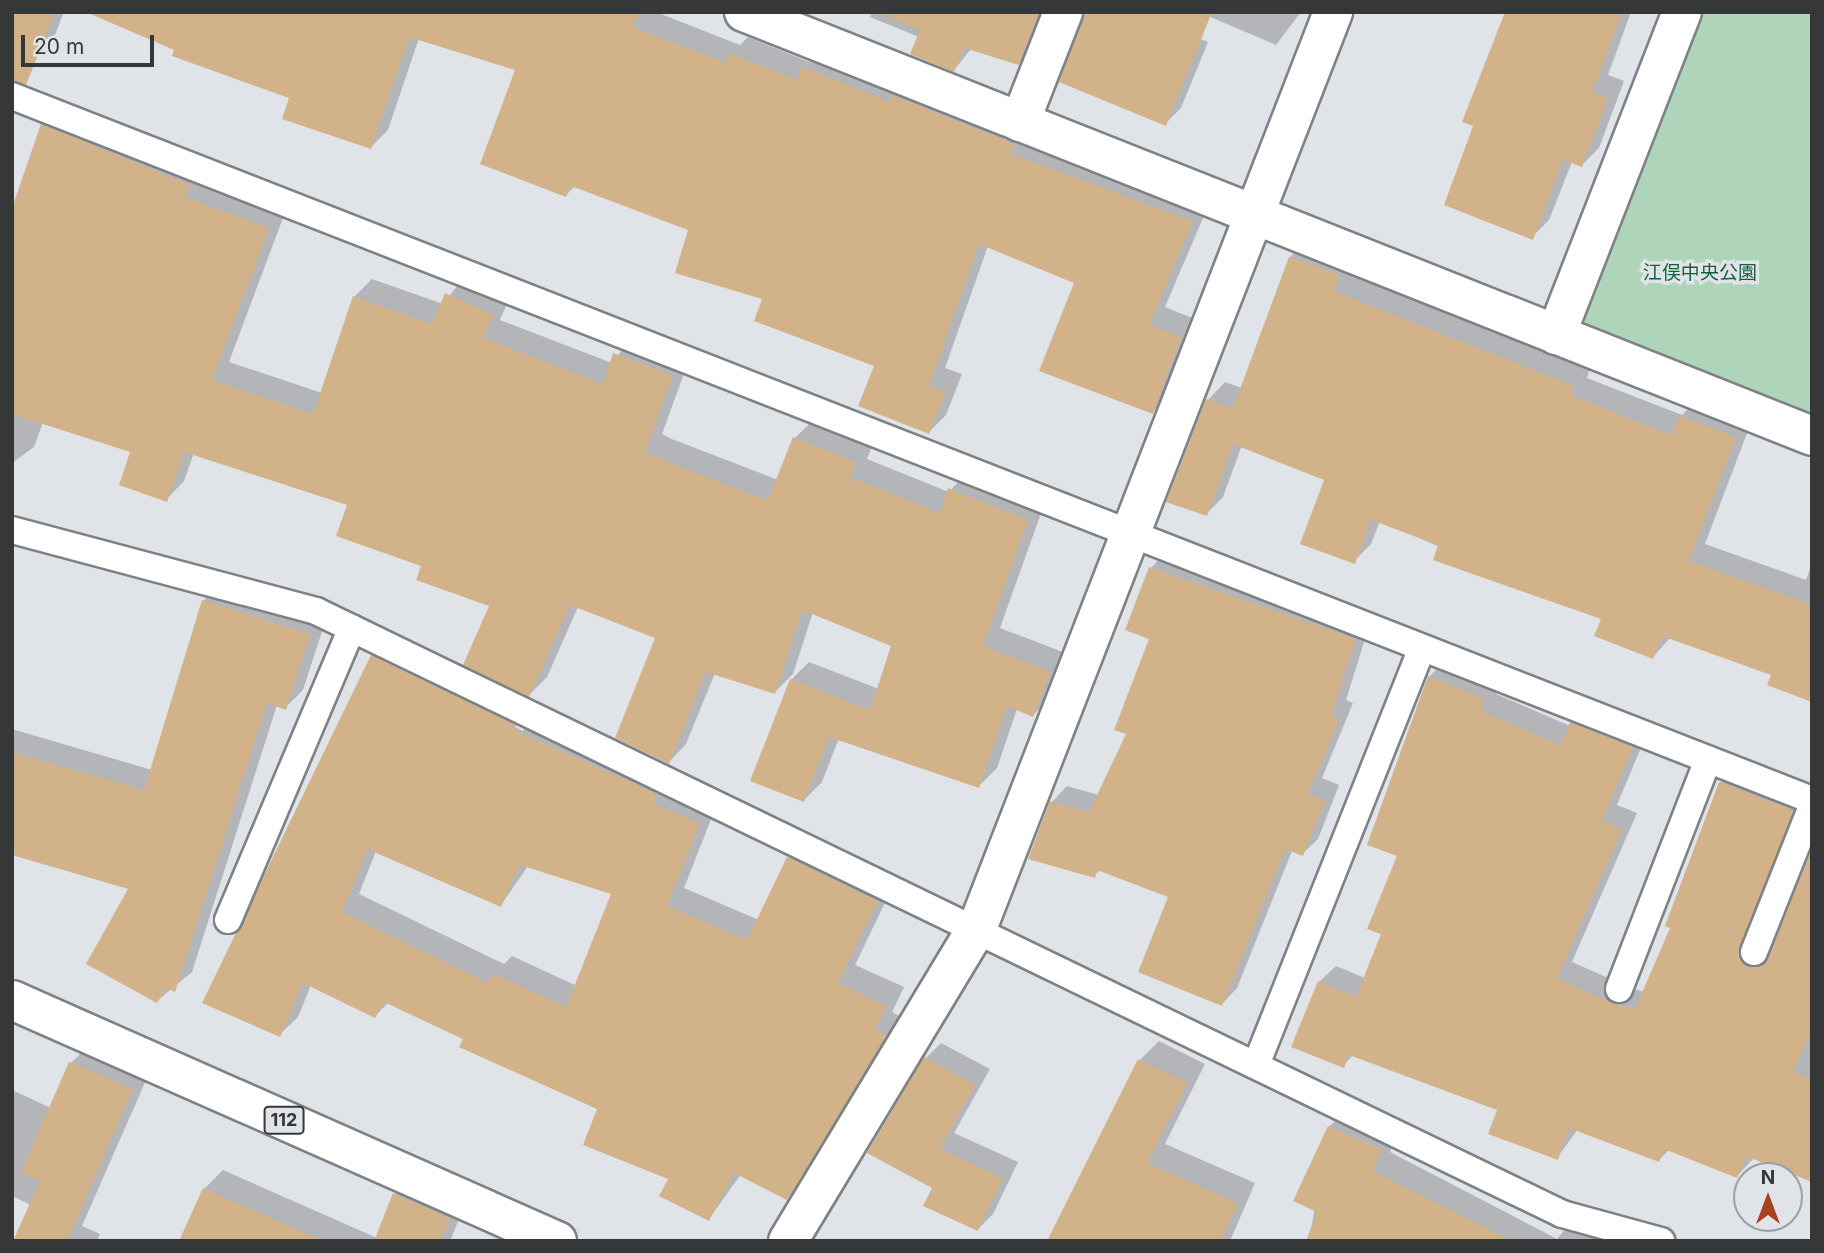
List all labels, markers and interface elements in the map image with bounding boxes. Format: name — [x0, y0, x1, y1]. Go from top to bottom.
scale bar — [24, 21, 158, 65]
text: 20 m — [34, 34, 84, 59]
park label: 江俣中央公園 — [1643, 262, 1757, 284]
road number: 112 — [263, 1106, 305, 1134]
north arrow — [1733, 1162, 1803, 1232]
text: N — [1761, 1166, 1775, 1189]

